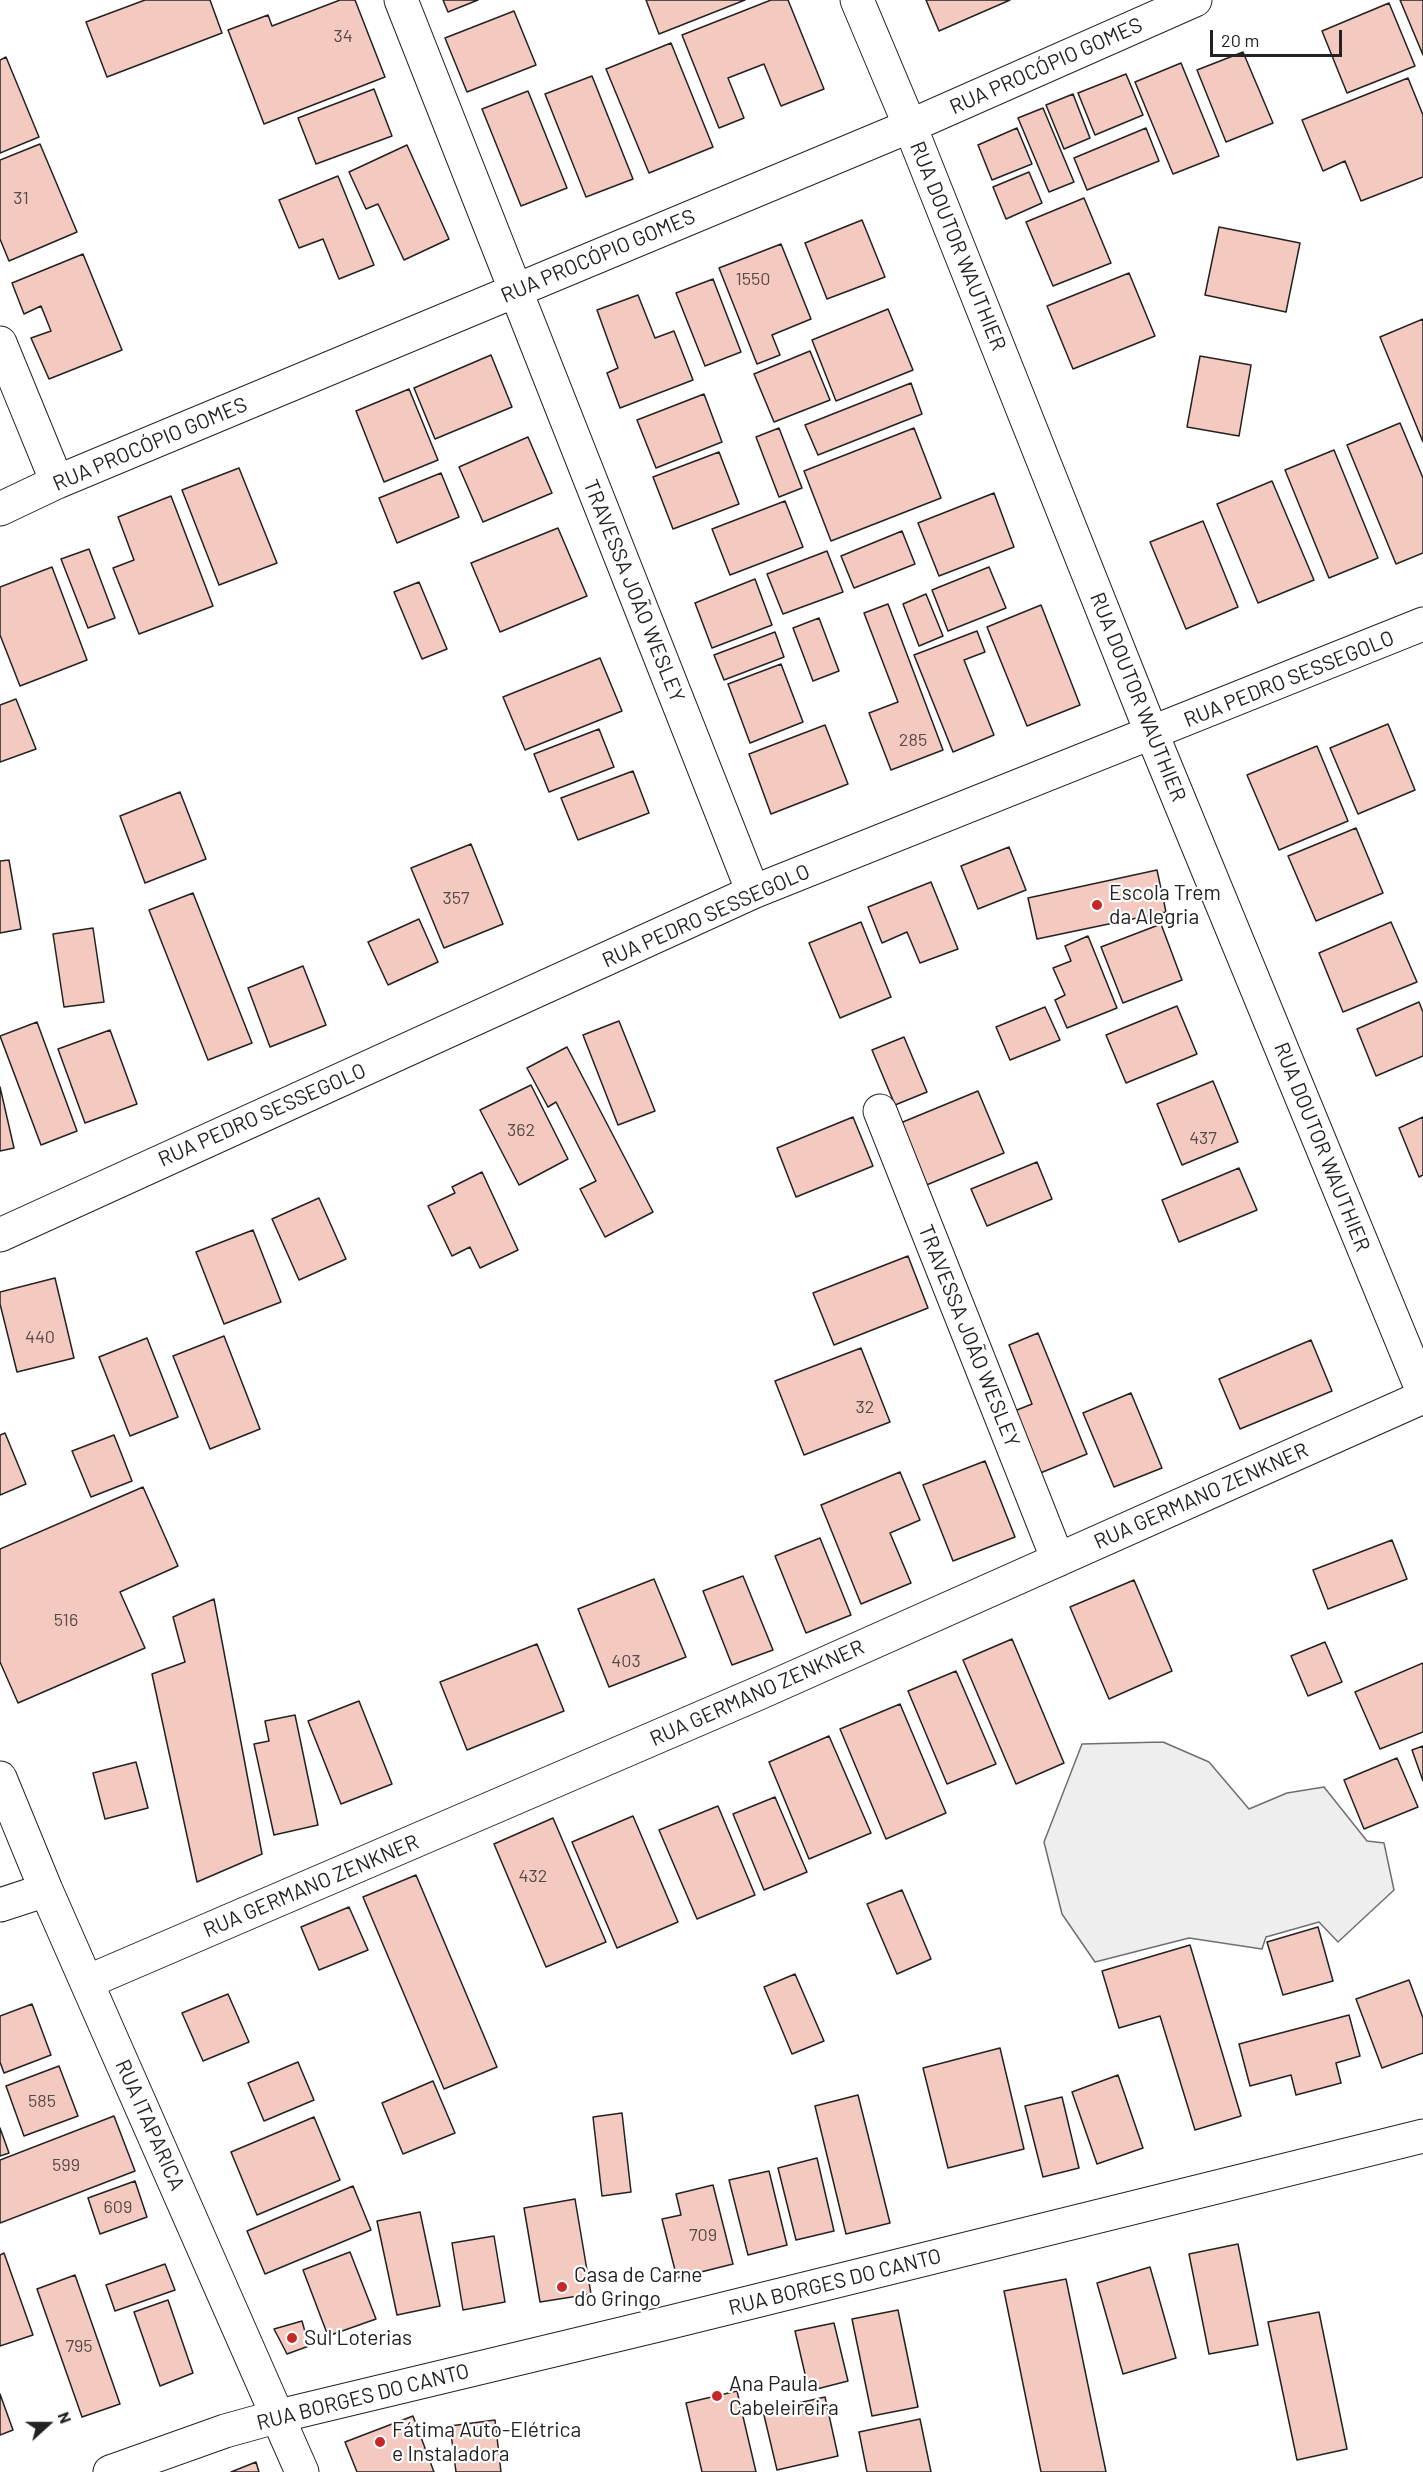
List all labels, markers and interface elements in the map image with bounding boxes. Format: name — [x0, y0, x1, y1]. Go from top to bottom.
street label: RUA PROCÓPIO GOMES — [946, 12, 1146, 120]
scale bar — [1213, 18, 1345, 56]
house number: 34 — [333, 25, 353, 47]
text: 20 m — [1221, 29, 1259, 51]
street label: RUA DOUTOR WAUTHIER — [904, 138, 1012, 354]
house number: 31 — [13, 187, 29, 209]
street label: RUA PROCÓPIO GOMES — [497, 204, 699, 308]
house number: 1550 — [736, 268, 770, 290]
street label: RUA PROCÓPIO GOMES — [49, 392, 251, 496]
street label: TRAVESSA JOÃO WESLEY — [578, 476, 690, 706]
street label: RUA DOUTOR WAUTHIER — [1084, 589, 1192, 805]
street label: RUA PEDRO SESSEGOLO — [1180, 625, 1398, 733]
house number: 285 — [899, 729, 927, 751]
street label: RUA PEDRO SESSEGOLO — [598, 859, 814, 973]
place label: Escola Trem da Alegria — [1109, 880, 1221, 930]
house number: 357 — [442, 887, 470, 909]
marker: Escola Trem da Alegria — [1090, 898, 1104, 912]
street label: RUA DOUTOR WAUTHIER — [1268, 1039, 1376, 1255]
street label: RUA PEDRO SESSEGOLO — [154, 1058, 370, 1172]
house number: 362 — [507, 1119, 535, 1141]
house number: 437 — [1189, 1127, 1217, 1149]
street label: TRAVESSA JOÃO WESLEY — [913, 1221, 1025, 1451]
house number: 440 — [25, 1326, 55, 1348]
house number: 32 — [856, 1396, 874, 1418]
street label: RUA GERMANO ZENKNER — [1090, 1437, 1312, 1555]
house number: 516 — [54, 1609, 78, 1631]
street label: RUA GERMANO ZENKNER — [646, 1634, 868, 1752]
house number: 403 — [611, 1650, 641, 1672]
street label: RUA GERMANO ZENKNER — [199, 1829, 423, 1943]
house number: 432 — [519, 1865, 547, 1887]
street label: RUA ITAPARICA — [110, 2056, 190, 2194]
house number: 585 — [28, 2090, 56, 2112]
house number: 599 — [52, 2154, 80, 2176]
house number: 609 — [104, 2196, 132, 2218]
house number: 709 — [689, 2224, 717, 2246]
street label: RUA BORGES DO CANTO — [726, 2243, 944, 2321]
place label: Casa de Carne do Gringo — [574, 2262, 703, 2312]
marker: Casa de Carne do Gringo — [555, 2280, 569, 2294]
place label: Sul Loterias — [304, 2325, 412, 2351]
marker: Sul Loterias — [285, 2331, 299, 2345]
house number: 795 — [65, 2335, 93, 2357]
street label: RUA BORGES DO CANTO — [254, 2358, 472, 2436]
place label: Ana Paula Cabeleireira — [729, 2371, 839, 2421]
marker: Ana Paula Cabeleireira — [710, 2389, 724, 2403]
north arrow — [18, 2394, 78, 2454]
text: N — [54, 2409, 76, 2426]
place label: Fátima Auto-Elétrica e Instaladora — [392, 2417, 581, 2467]
marker: Fátima Auto-Elétrica e Instaladora — [373, 2435, 387, 2449]

